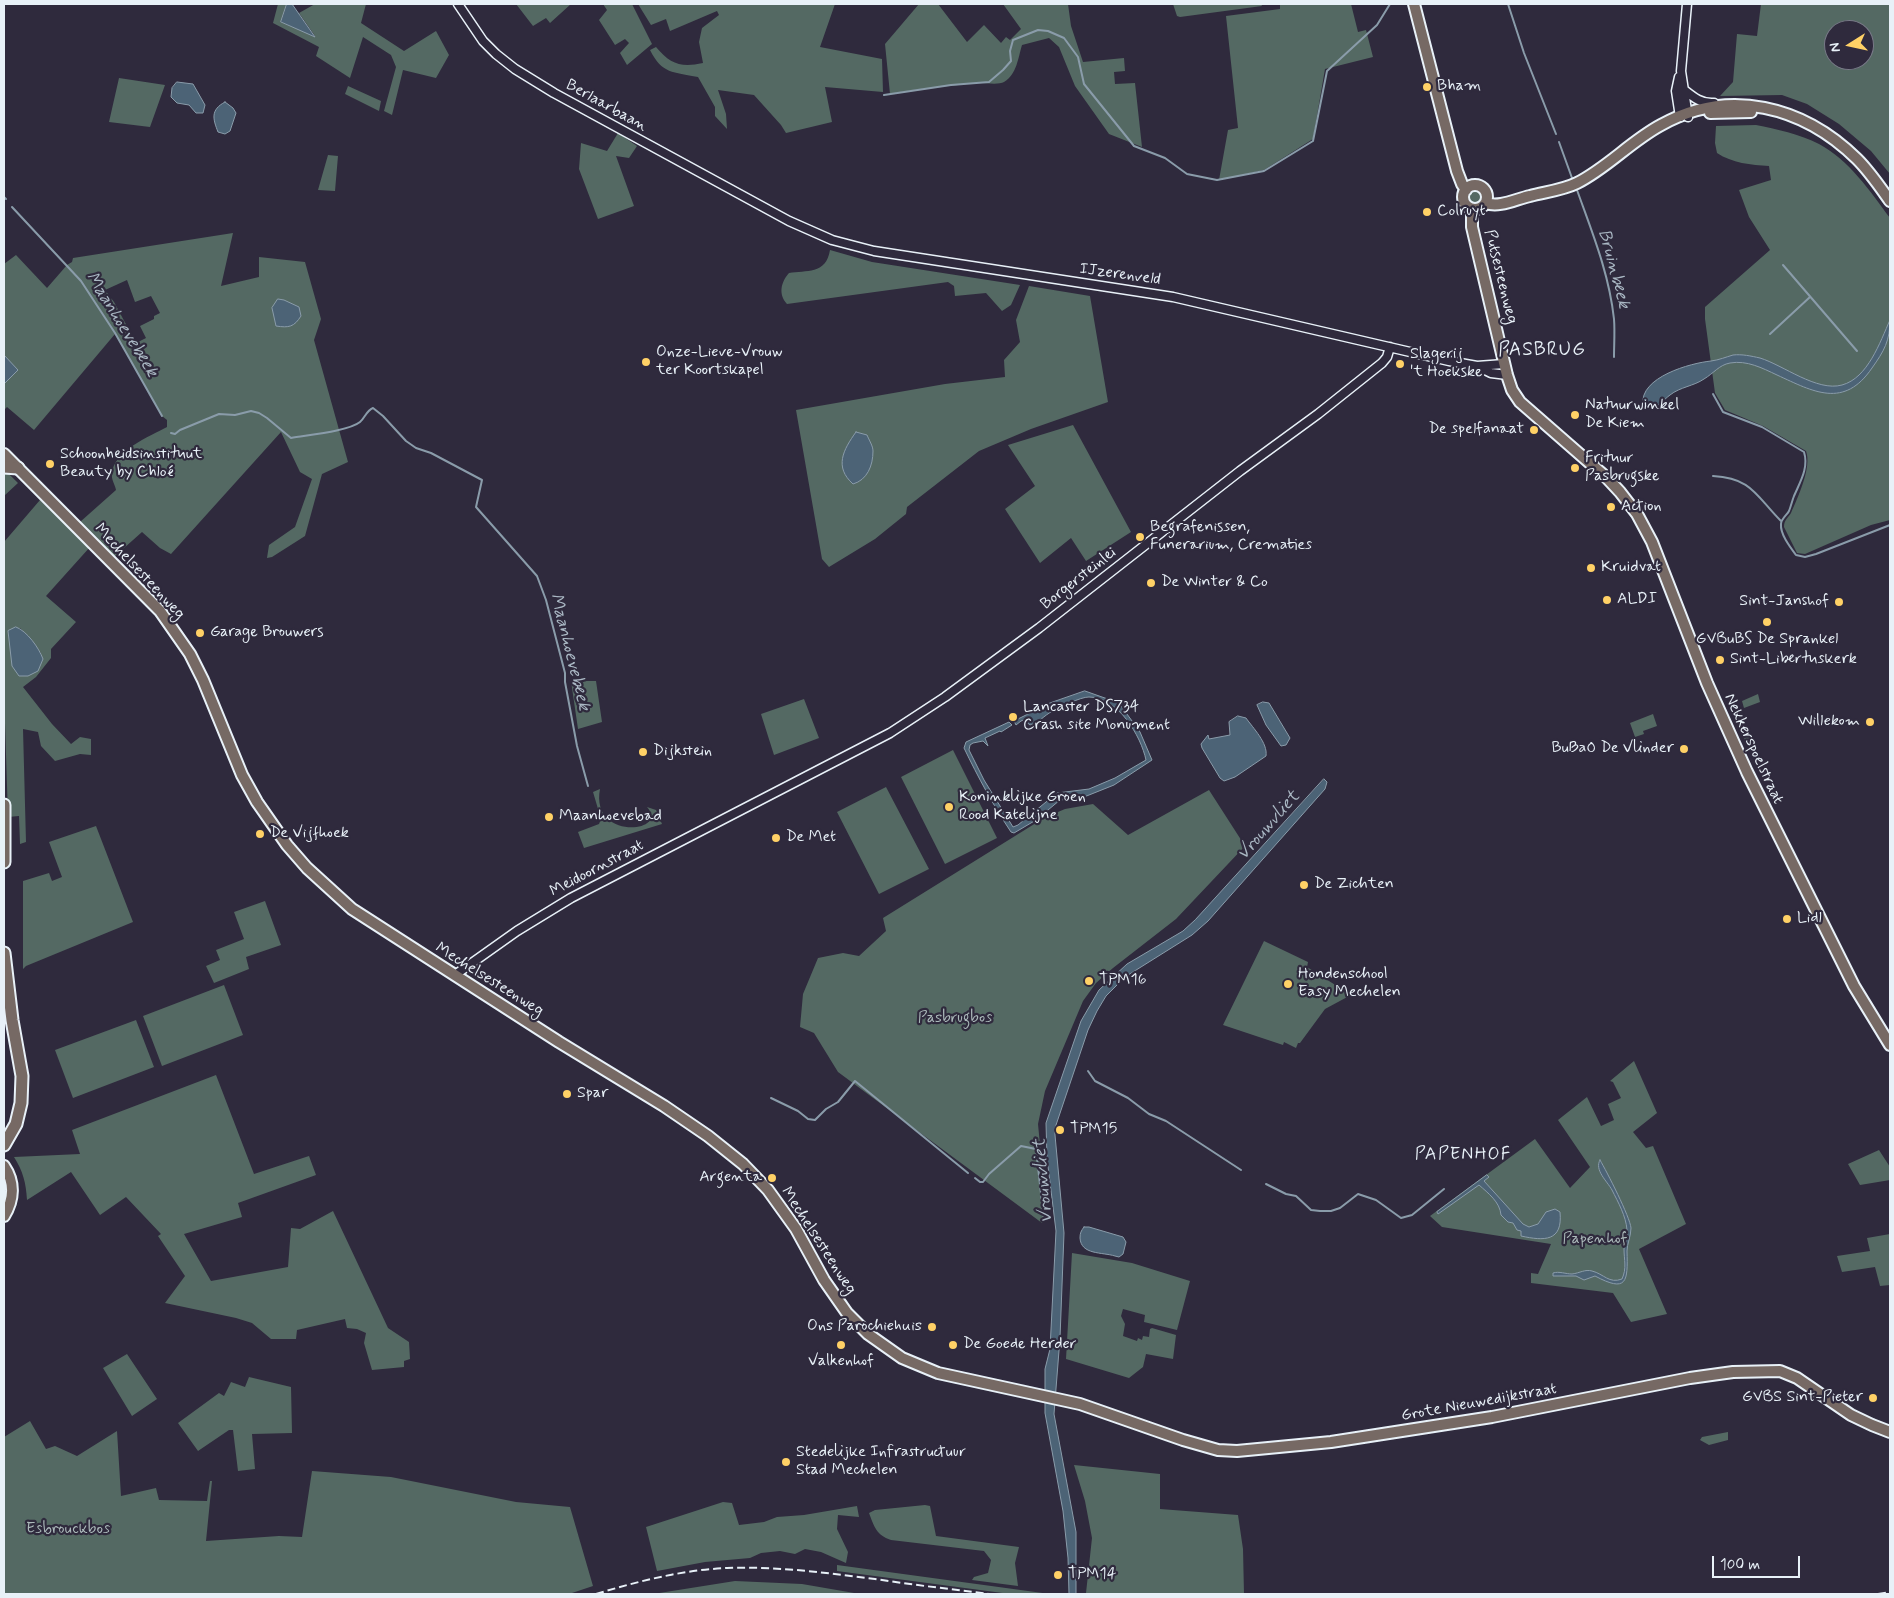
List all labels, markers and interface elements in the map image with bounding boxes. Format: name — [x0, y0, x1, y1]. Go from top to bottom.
north arrow — [1824, 20, 1874, 70]
text: N — [1826, 41, 1845, 54]
street label: Berlaarbaan — [562, 76, 650, 136]
place label: Bham — [1437, 77, 1481, 97]
marker: Bham — [1421, 81, 1433, 93]
place label: Colruyt — [1437, 202, 1485, 222]
marker: Colruyt — [1421, 206, 1433, 218]
water label: Bruinbeek — [1592, 227, 1634, 311]
street label: Putsesteenweg — [1479, 228, 1521, 326]
street label: IJzerenveld — [1078, 260, 1162, 290]
water label: Maanhoevebeek — [80, 268, 162, 382]
district label: PASBRUG — [1498, 340, 1586, 362]
place label: Onze-Lieve-Vrouw ter Koortskapel — [656, 343, 782, 381]
place label: Slagerij 't Hoekske — [1410, 345, 1483, 383]
marker: Onze-Lieve-Vrouw ter Koortskapel — [640, 356, 652, 368]
marker: Slagerij 't Hoekske — [1394, 358, 1406, 370]
place label: Natuurwinkel De Kiem — [1585, 396, 1679, 434]
marker: Natuurwinkel De Kiem — [1569, 409, 1581, 421]
place label: De spelfanaat — [1429, 420, 1524, 440]
marker: De spelfanaat — [1528, 424, 1540, 436]
place label: Schoonheidsinstituut Beauty by Chloé — [60, 445, 202, 483]
place label: Frituur Pasbrugske — [1585, 449, 1659, 487]
marker: Schoonheidsinstituut Beauty by Chloé — [44, 458, 56, 470]
marker: Frituur Pasbrugske — [1569, 462, 1581, 474]
place label: Action — [1621, 497, 1662, 517]
marker: Action — [1605, 501, 1617, 513]
place label: Begrafenissen, Funerarium, Crematies — [1150, 518, 1312, 556]
street label: Mechelsesteenweg — [90, 520, 188, 624]
marker: Begrafenissen, Funerarium, Crematies — [1134, 531, 1146, 543]
street label: Borgersteinlei — [1037, 544, 1121, 614]
place label: Kruidvat — [1601, 558, 1661, 578]
marker: Kruidvat — [1585, 562, 1597, 574]
place label: De Winter & Co — [1161, 573, 1268, 593]
marker: De Winter & Co — [1145, 577, 1157, 589]
place label: ALDI — [1617, 590, 1657, 610]
water label: Maanhoevebeek — [544, 591, 594, 713]
place label: Sint-Janshof — [1739, 592, 1829, 612]
marker: ALDI — [1601, 594, 1613, 606]
marker: Sint-Janshof — [1833, 596, 1845, 608]
marker: GVBuBS De Sprankel — [1761, 616, 1773, 628]
place label: Garage Brouwers — [210, 623, 324, 643]
marker: Garage Brouwers — [194, 627, 206, 639]
place label: GVBuBS De Sprankel — [1696, 630, 1838, 650]
place label: Sint-Libertuskerk — [1730, 650, 1857, 670]
marker: Sint-Libertuskerk — [1714, 654, 1726, 666]
street label: Nekkerspoelstraat — [1719, 691, 1787, 807]
place label: Lancaster DS734 Crash site Monument — [1023, 698, 1170, 736]
marker: Lancaster DS734 Crash site Monument — [1007, 711, 1019, 723]
place label: Willekom — [1798, 712, 1860, 732]
marker: Willekom — [1864, 716, 1876, 728]
place label: BuBaO De Vlinder — [1551, 739, 1674, 759]
place label: Dijkstein — [653, 742, 712, 762]
marker: BuBaO De Vlinder — [1678, 743, 1690, 755]
marker: Dijkstein — [637, 746, 649, 758]
water label: Vrouwvliet — [1233, 787, 1305, 865]
place label: Koninklijke Groen Rood Katelijne — [959, 788, 1086, 826]
marker: Koninklijke Groen Rood Katelijne — [943, 801, 955, 813]
place label: Maanhoevebad — [559, 807, 662, 827]
marker: Maanhoevebad — [543, 811, 555, 823]
place label: De Vijfhoek — [270, 824, 349, 844]
marker: De Vijfhoek — [254, 828, 266, 840]
place label: De Met — [786, 828, 836, 848]
marker: De Met — [770, 832, 782, 844]
street label: Meidoornstraat — [547, 836, 647, 902]
place label: De Zichten — [1314, 875, 1394, 895]
marker: De Zichten — [1298, 879, 1310, 891]
place label: Lidl — [1797, 909, 1822, 929]
marker: Lidl — [1781, 913, 1793, 925]
street label: Mechelsesteenweg — [431, 939, 547, 1021]
place label: Hondenschool Easy Mechelen — [1298, 965, 1401, 1003]
place label: TPM16 — [1099, 971, 1147, 991]
marker: TPM16 — [1083, 975, 1095, 987]
marker: Hondenschool Easy Mechelen — [1282, 978, 1294, 990]
park label: Pasbrugbos — [918, 1009, 992, 1029]
place label: Spar — [577, 1084, 609, 1104]
marker: Spar — [561, 1088, 573, 1100]
place label: TPM15 — [1070, 1120, 1117, 1140]
marker: TPM15 — [1054, 1124, 1066, 1136]
water label: Vrouwvliet — [1030, 1138, 1058, 1224]
district label: PAPENHOF — [1413, 1144, 1513, 1166]
place label: Argenta — [699, 1168, 762, 1188]
marker: Argenta — [766, 1172, 778, 1184]
street label: Mechelsesteenweg — [776, 1184, 860, 1298]
park label: Papenhof — [1563, 1230, 1627, 1250]
place label: Ons Parochiehuis — [807, 1317, 922, 1337]
marker: Ons Parochiehuis — [926, 1321, 938, 1333]
place label: De Goede Herder — [963, 1335, 1077, 1355]
marker: Valkenhof — [835, 1339, 847, 1351]
marker: De Goede Herder — [947, 1339, 959, 1351]
place label: Valkenhof — [808, 1352, 874, 1372]
street label: Grote Nieuwedijkstraat — [1400, 1380, 1558, 1426]
place label: GVBS Sint-Pieter — [1742, 1388, 1863, 1408]
marker: GVBS Sint-Pieter — [1867, 1392, 1879, 1404]
place label: Stedelijke Infrastructuur Stad Mechelen — [796, 1443, 966, 1481]
marker: Stedelijke Infrastructuur Stad Mechelen — [780, 1456, 792, 1468]
park label: Esbrouckbos — [26, 1520, 110, 1540]
scale bar — [1714, 1546, 1802, 1578]
text: 100 m — [1720, 1555, 1760, 1575]
place label: TPM14 — [1068, 1565, 1116, 1585]
marker: TPM14 — [1052, 1569, 1064, 1581]

